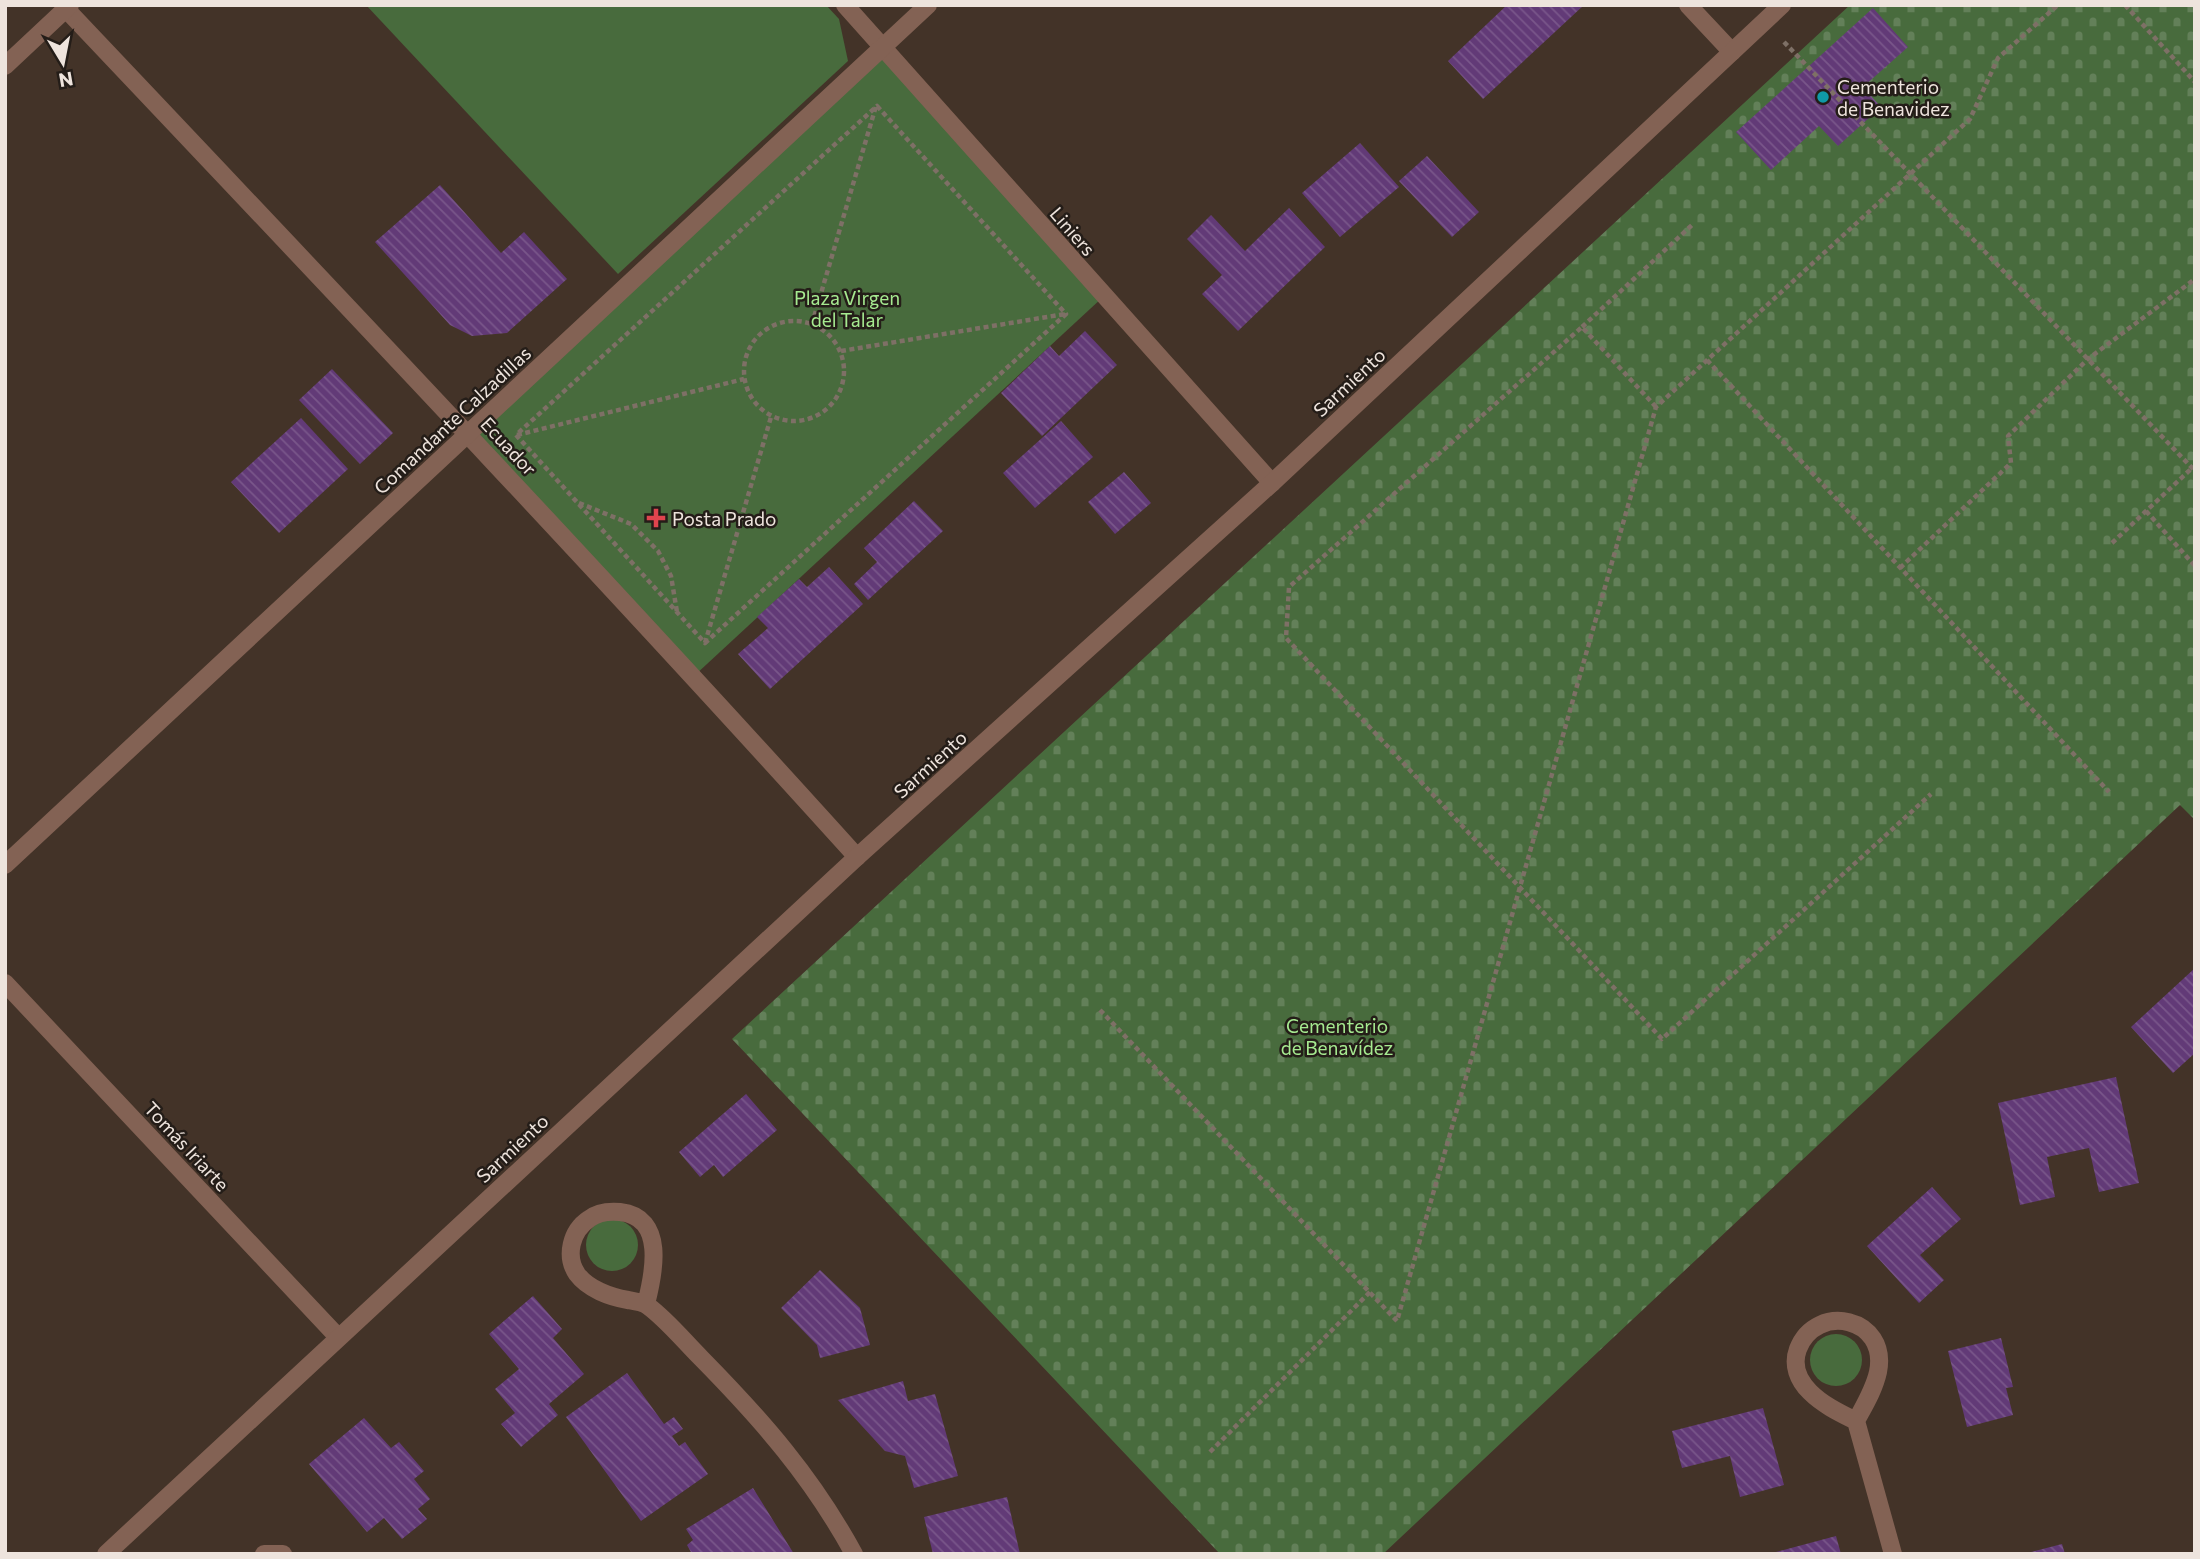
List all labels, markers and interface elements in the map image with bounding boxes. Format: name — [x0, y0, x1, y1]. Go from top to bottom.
north arrow — [28, 28, 98, 98]
text: N — [57, 68, 75, 93]
place label: Cementerio de Benavidez — [1837, 75, 1950, 120]
marker: Cementerio de Benavidez — [1815, 89, 1831, 105]
street label: Liniers — [1045, 202, 1101, 260]
park label: Plaza Virgen del Talar — [794, 286, 900, 331]
street label: Comandante Calzadillas — [369, 341, 535, 499]
street label: Sarmiento — [1308, 343, 1390, 421]
street label: Ecuador — [476, 412, 542, 480]
place label: Posta Prado — [672, 507, 776, 530]
marker: Posta Prado — [646, 508, 666, 528]
street label: Sarmiento — [889, 725, 971, 803]
park label: Cementerio de Benavídez — [1281, 1014, 1393, 1059]
street label: Tomás Iriarte — [140, 1097, 234, 1195]
street label: Sarmiento — [471, 1109, 553, 1187]

